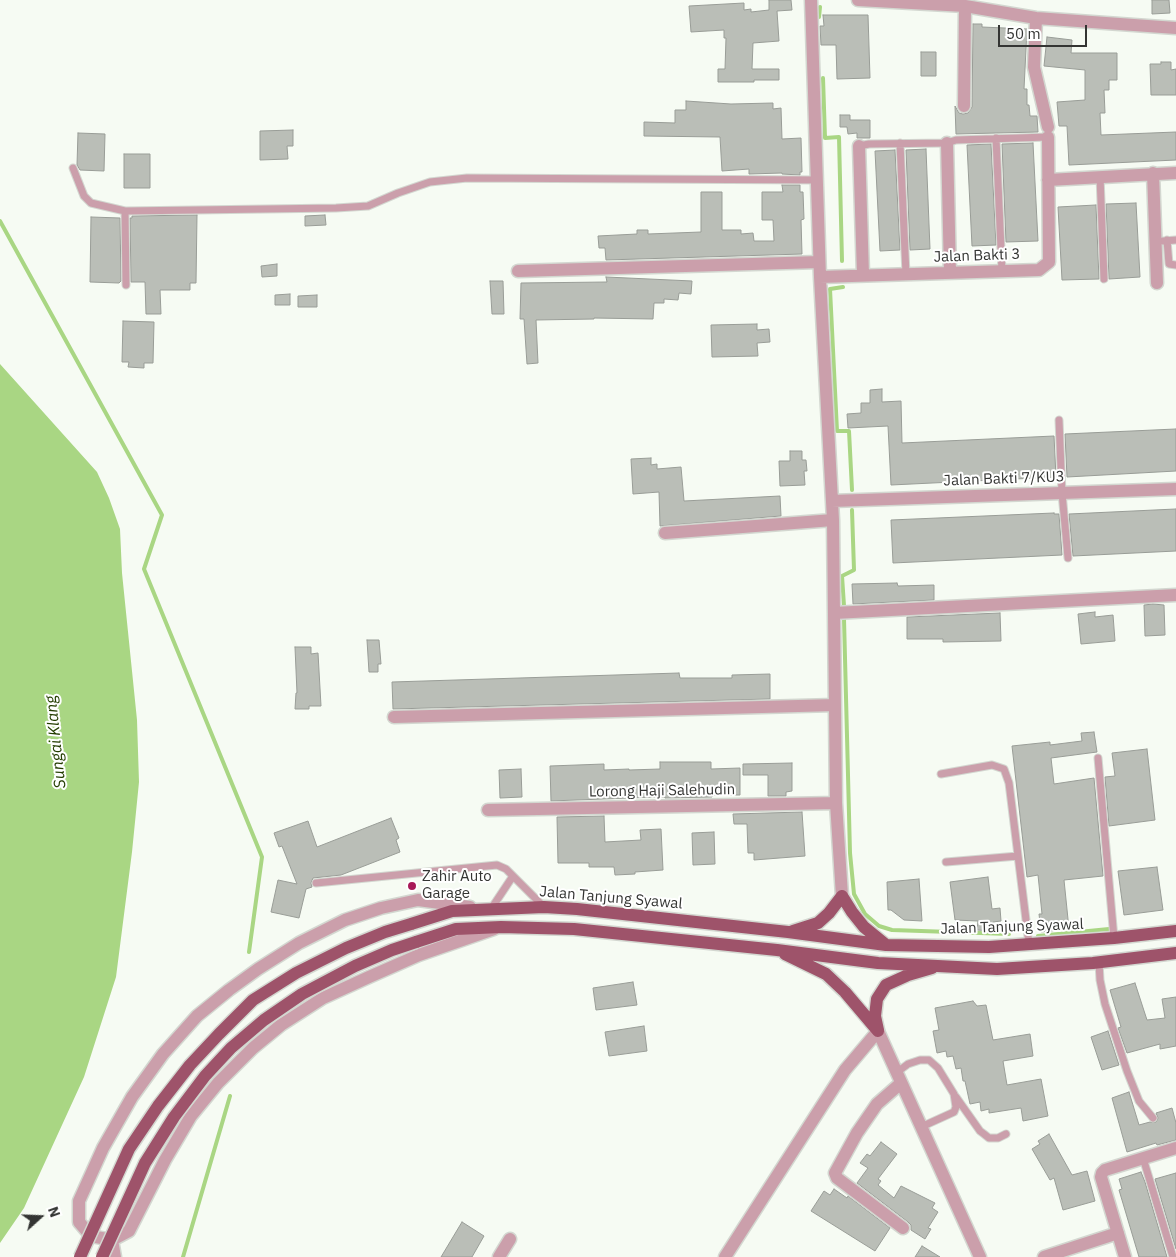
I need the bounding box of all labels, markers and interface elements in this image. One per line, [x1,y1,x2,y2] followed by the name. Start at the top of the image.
[1001,15,1090,47] scale bar
[1006,24,1041,43] text: 50 m
[933,245,1021,267] street label: Jalan Bakti 3
[943,468,1065,490] street label: Jalan Bakti 7/KU3
[42,695,70,789] water label: Sungai Klang
[589,781,735,801] street label: Lorong Haji Salehudin
[422,868,492,903] place label: Zahir Auto Garage
[406,880,418,892] marker: Zahir Auto Garage
[539,883,683,913] street label: Jalan Tanjung Syawal
[940,916,1084,938] street label: Jalan Tanjung Syawal
[15,1192,65,1242] north arrow
[44,1204,64,1220] text: N

